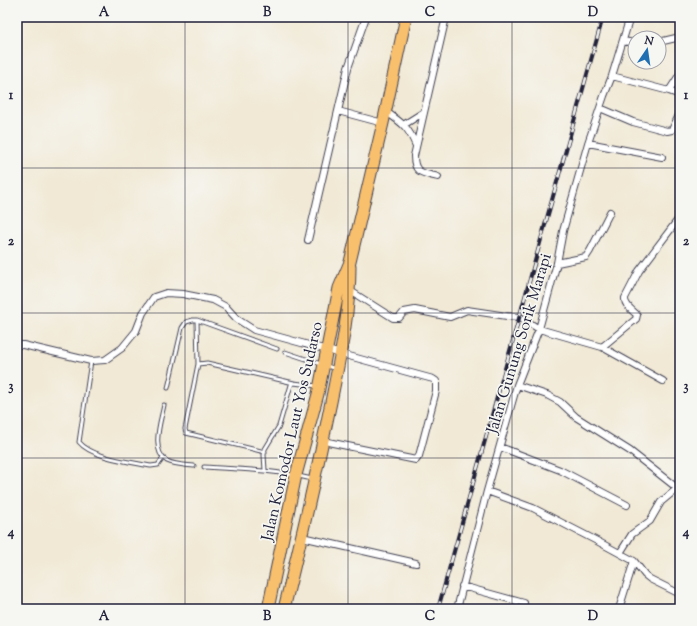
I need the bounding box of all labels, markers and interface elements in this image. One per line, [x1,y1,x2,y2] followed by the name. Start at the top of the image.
[99,4,110,22] text: A
[263,4,272,22] text: B
[425,4,435,22] text: C
[588,4,598,22] text: D
[627,30,667,70] north arrow
[642,32,655,50] text: N
[9,87,14,105] text: 1
[684,87,689,105] text: 1
[8,233,15,251] text: 2
[683,233,690,251] text: 2
[482,250,559,438] street label: Jalan Gunung Sorik Marapi
[257,319,330,544] street label: Jalan Komodor Laut Yos Sudarso
[8,378,14,396] text: 3
[683,378,689,396] text: 3
[7,524,15,542] text: 4
[682,524,690,542] text: 4
[99,608,110,626] text: A
[263,608,272,626] text: B
[425,608,435,626] text: C
[588,608,598,626] text: D

